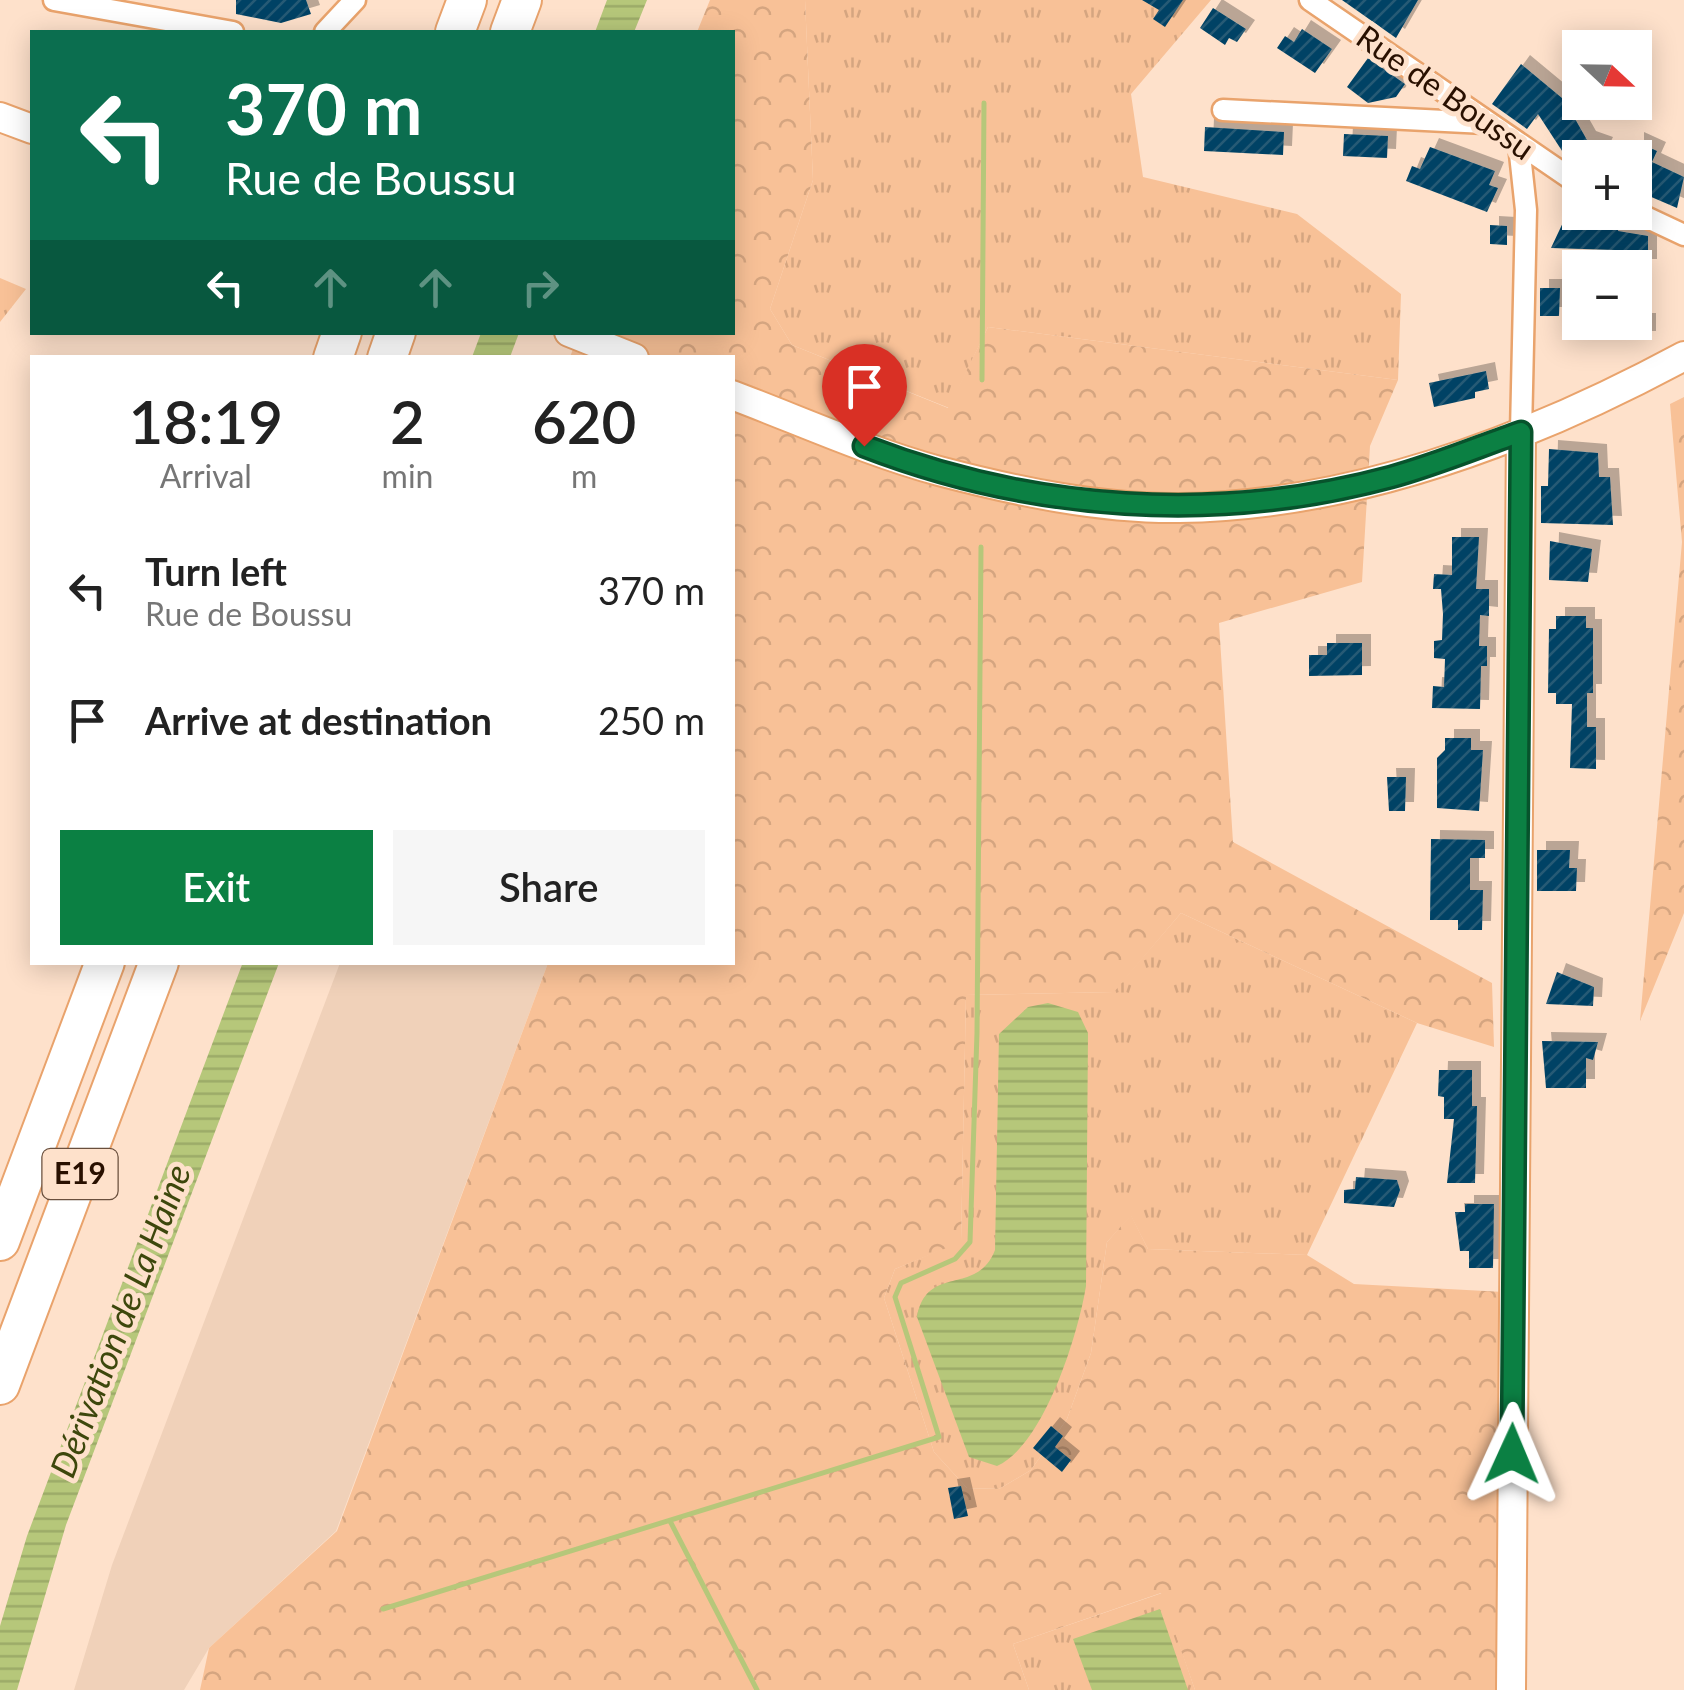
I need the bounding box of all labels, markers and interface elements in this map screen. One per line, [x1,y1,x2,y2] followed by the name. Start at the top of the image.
[1350,16,1542,167] street label: Rue de Boussu
[1562,30,1652,120] north arrow
[1562,30,1652,340] map controls
[225,66,422,150] text: 370 m
[60,70,190,200] icon: left
[1562,140,1652,230] button: +
[225,151,517,205] text: Rue de Boussu
[1562,250,1652,340] button: −
[198,260,253,315] icon: left
[303,260,358,315] icon: ahead
[408,260,463,315] icon: ahead
[513,260,568,315] icon: right
[822,344,907,447] pin
[837,359,892,414] icon: arrive
[129,385,283,457] text: 18:19
[390,385,425,457] text: 2
[532,385,636,457] text: 620
[160,456,252,495] text: Arrival
[382,456,433,495] text: min
[571,456,597,495] text: m
[145,548,287,594] text: Turn left
[60,563,115,618] icon: left
[598,567,705,613] text: 370 m
[145,594,352,633] text: Rue de Boussu
[60,693,115,748] icon: arrive
[145,697,492,743] text: Arrive at destination
[598,697,705,743] text: 250 m
[60,830,373,945] button: Exit
[393,830,705,945] button: Share
[42,1149,118,1199] road number: E19
[40,1158,198,1483] water label: Dérivation de La Haine
[1460,1402,1564,1506] position arrow

